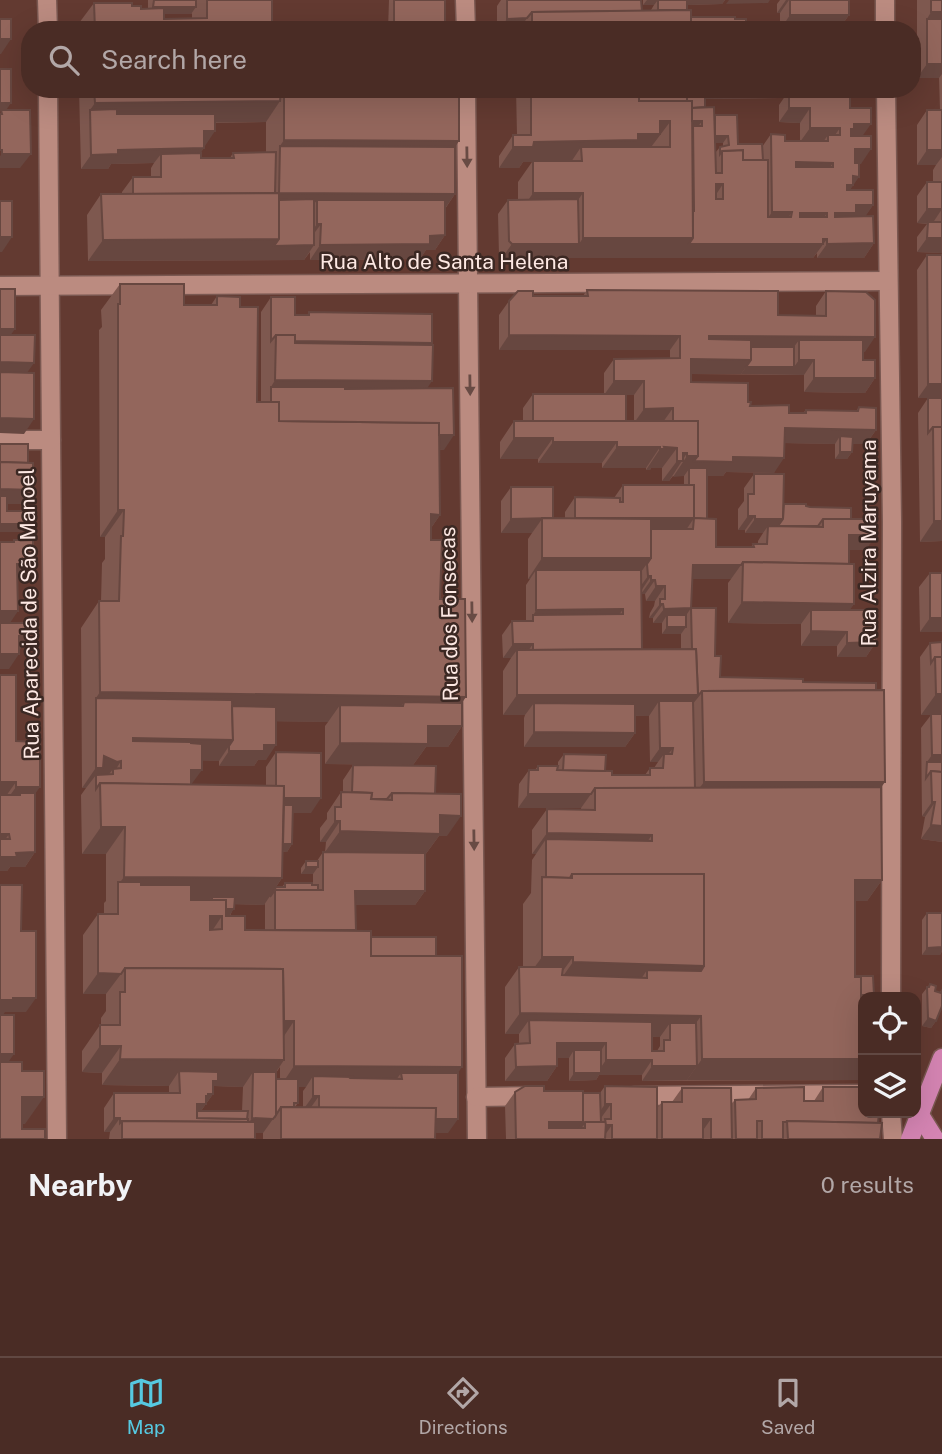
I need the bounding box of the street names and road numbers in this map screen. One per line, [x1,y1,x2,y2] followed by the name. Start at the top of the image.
[320,249,568,274] street label: Rua Alto de Santa Helena
[856,439,881,647] street label: Rua Alzira Maruyama
[14,468,44,760] street label: Rua Aparecida de São Manoel
[435,526,463,702] street label: Rua dos Fonsecas

